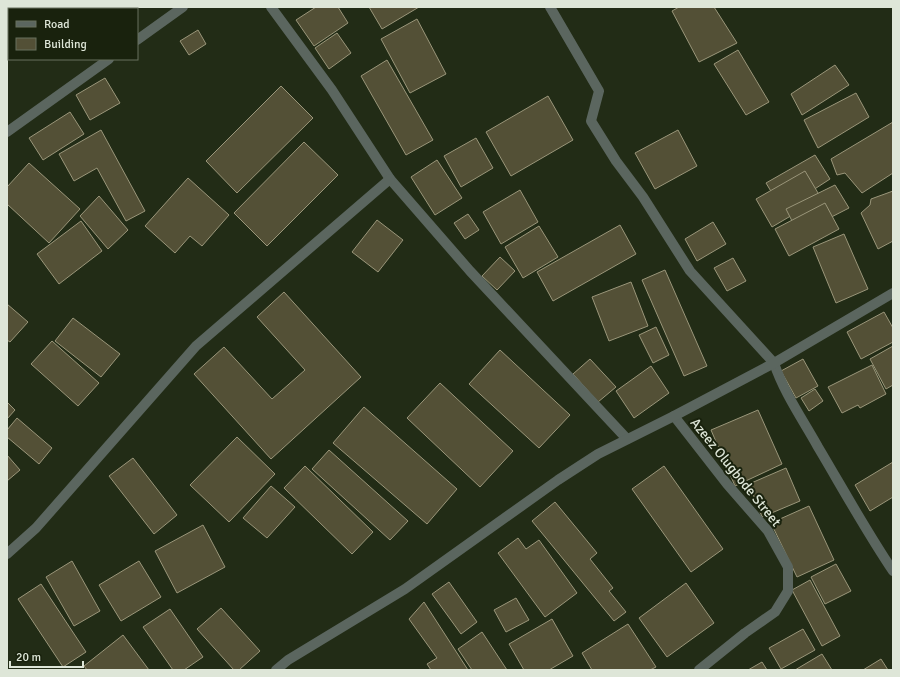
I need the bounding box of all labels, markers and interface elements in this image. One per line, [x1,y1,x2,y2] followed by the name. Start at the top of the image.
[8,8,138,60] legend
[44,17,70,32] text: Road
[44,37,87,52] text: Building
[687,415,785,530] street label: Azeez Olugbode Street
[10,643,83,669] scale bar
[16,650,41,665] text: 20 m

